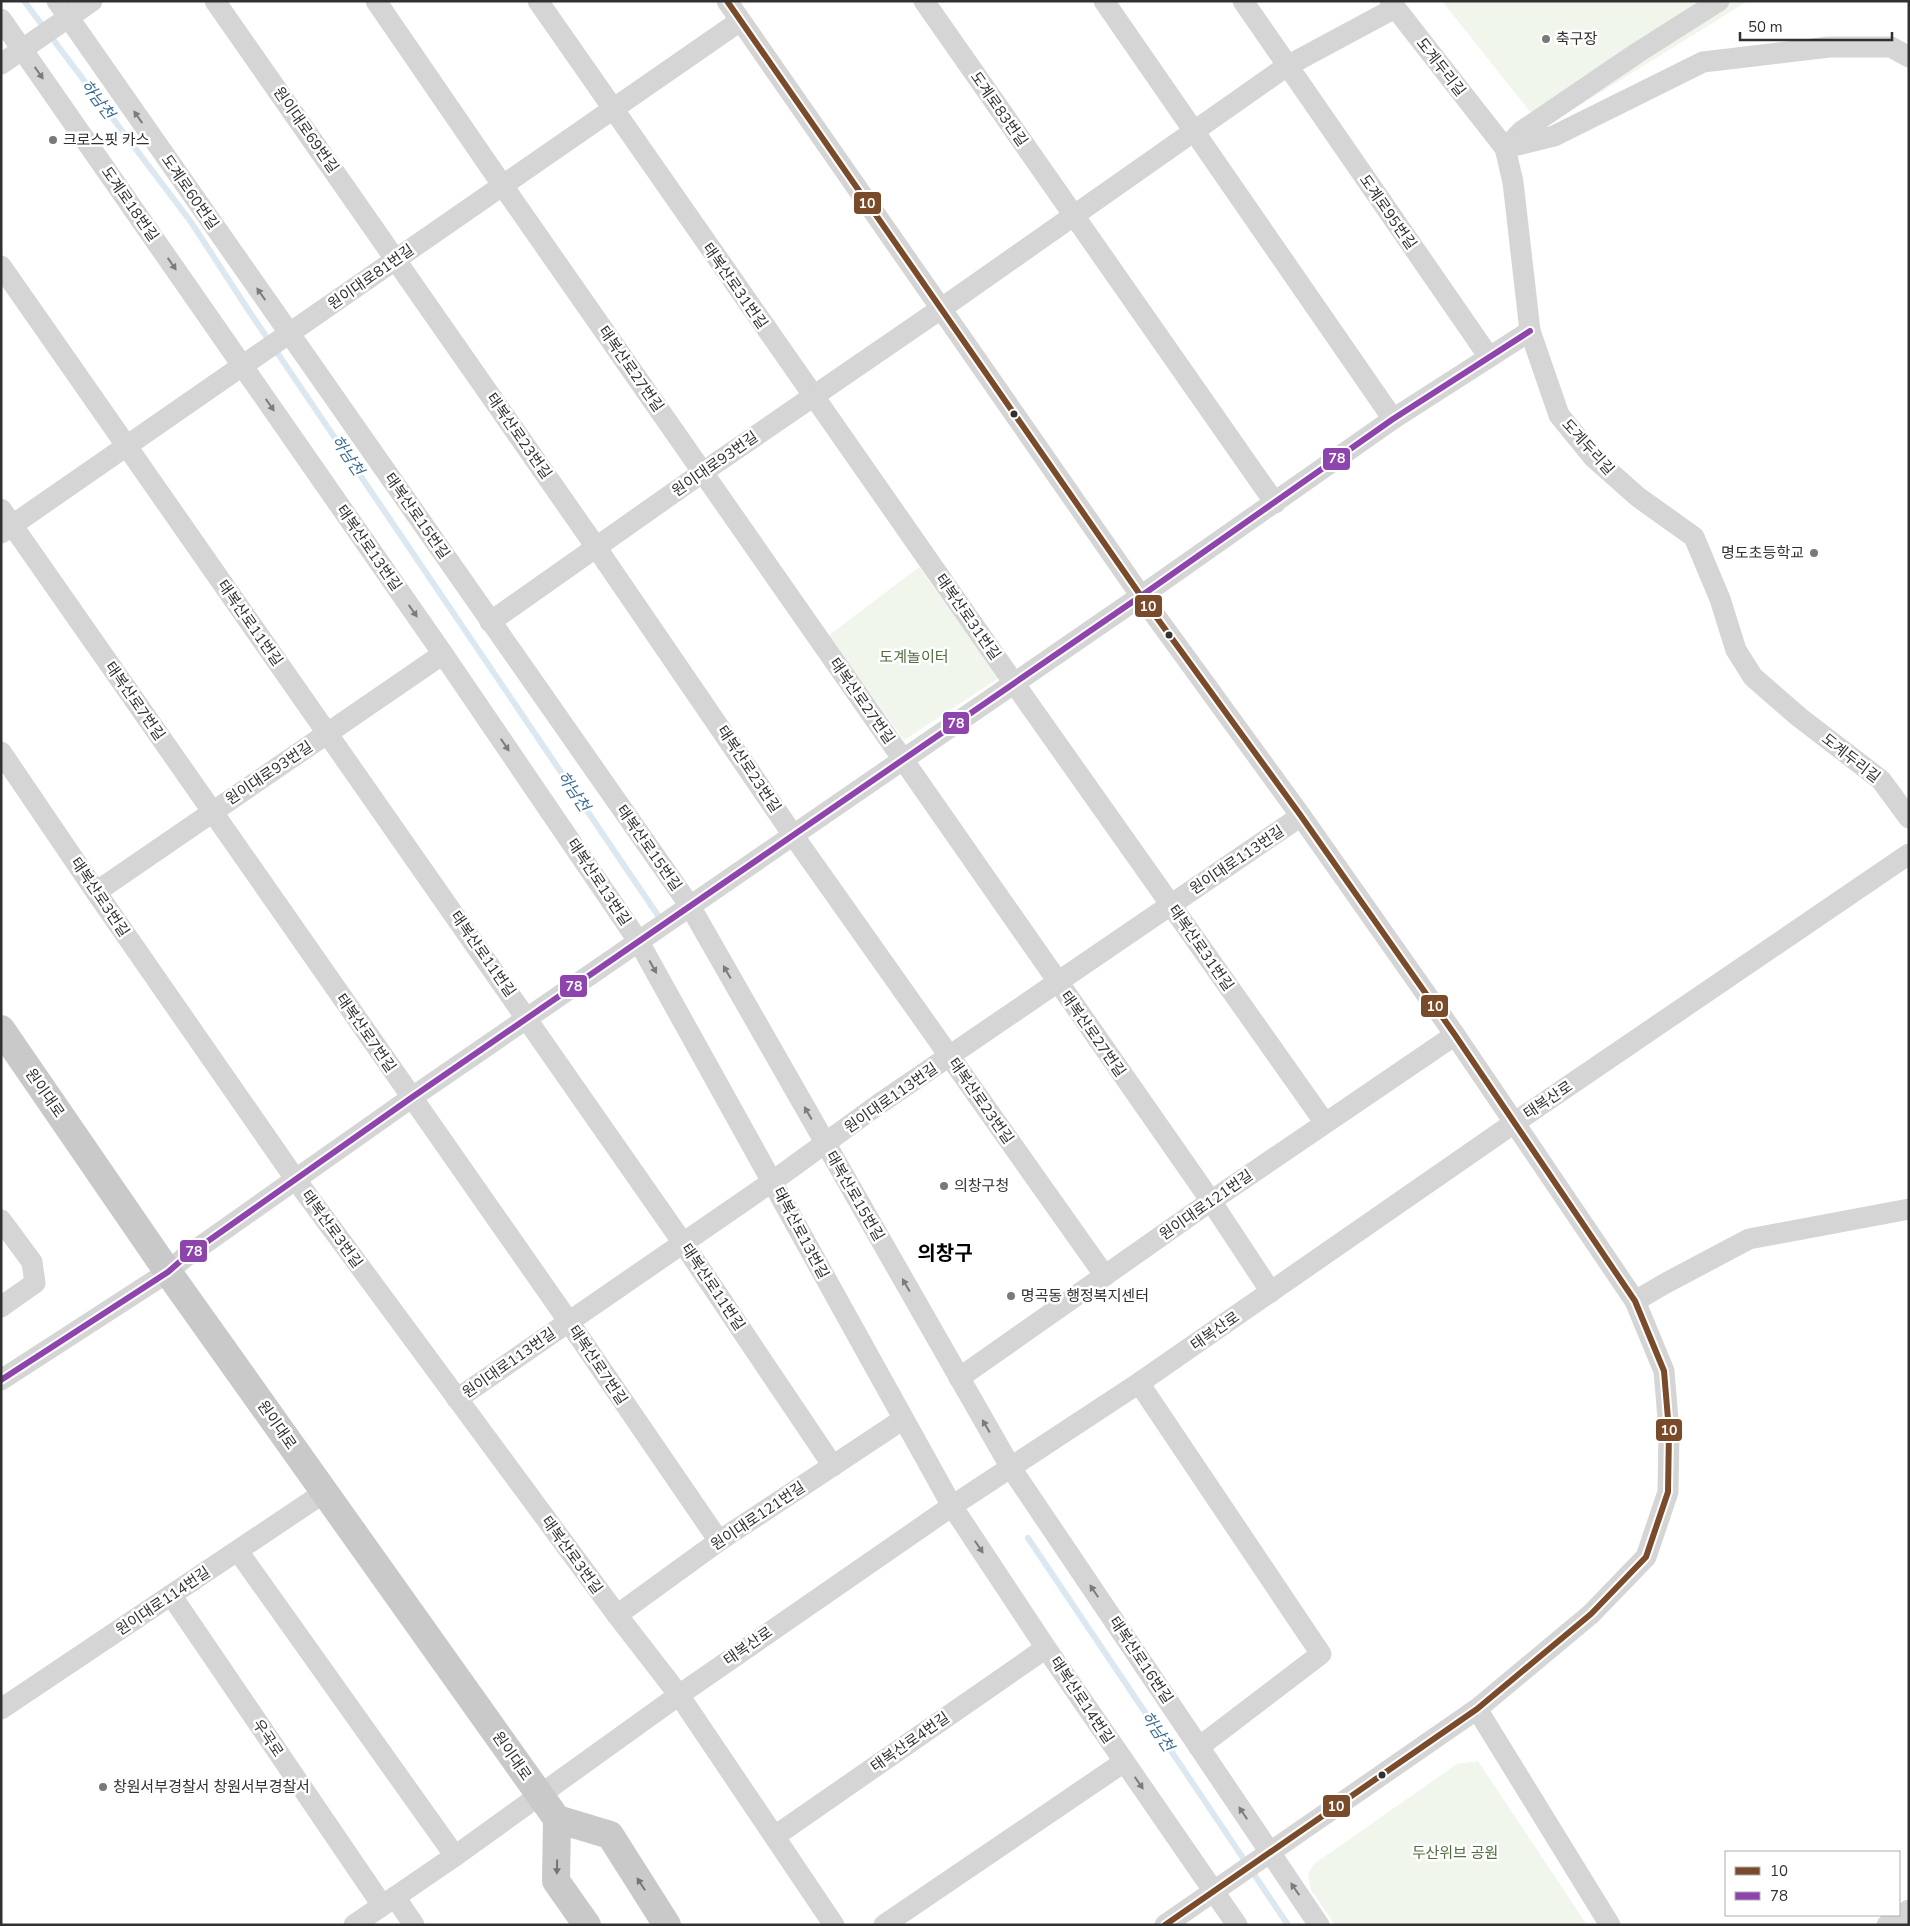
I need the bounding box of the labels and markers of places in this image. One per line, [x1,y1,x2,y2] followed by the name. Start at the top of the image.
[1556,29,1598,49] place label: 축구장
[1540,33,1552,45] marker: 축구장
[63,130,150,150] place label: 크로스핏 카스
[47,134,59,146] marker: 크로스핏 카스
[1009,409,1019,419] unlabelled marker
[1721,543,1804,563] place label: 명도초등학교
[1808,547,1820,559] marker: 명도초등학교
[1164,630,1174,640] unlabelled marker
[954,1176,1009,1196] place label: 의창구청
[938,1180,950,1192] marker: 의창구청
[1021,1286,1149,1306] place label: 명곡동 행정복지센터
[1005,1290,1017,1302] marker: 명곡동 행정복지센터
[1377,1770,1387,1780] unlabelled marker
[113,1777,310,1797] place label: 창원서부경찰서 창원서부경찰서
[97,1781,109,1793] marker: 창원서부경찰서 창원서부경찰서

